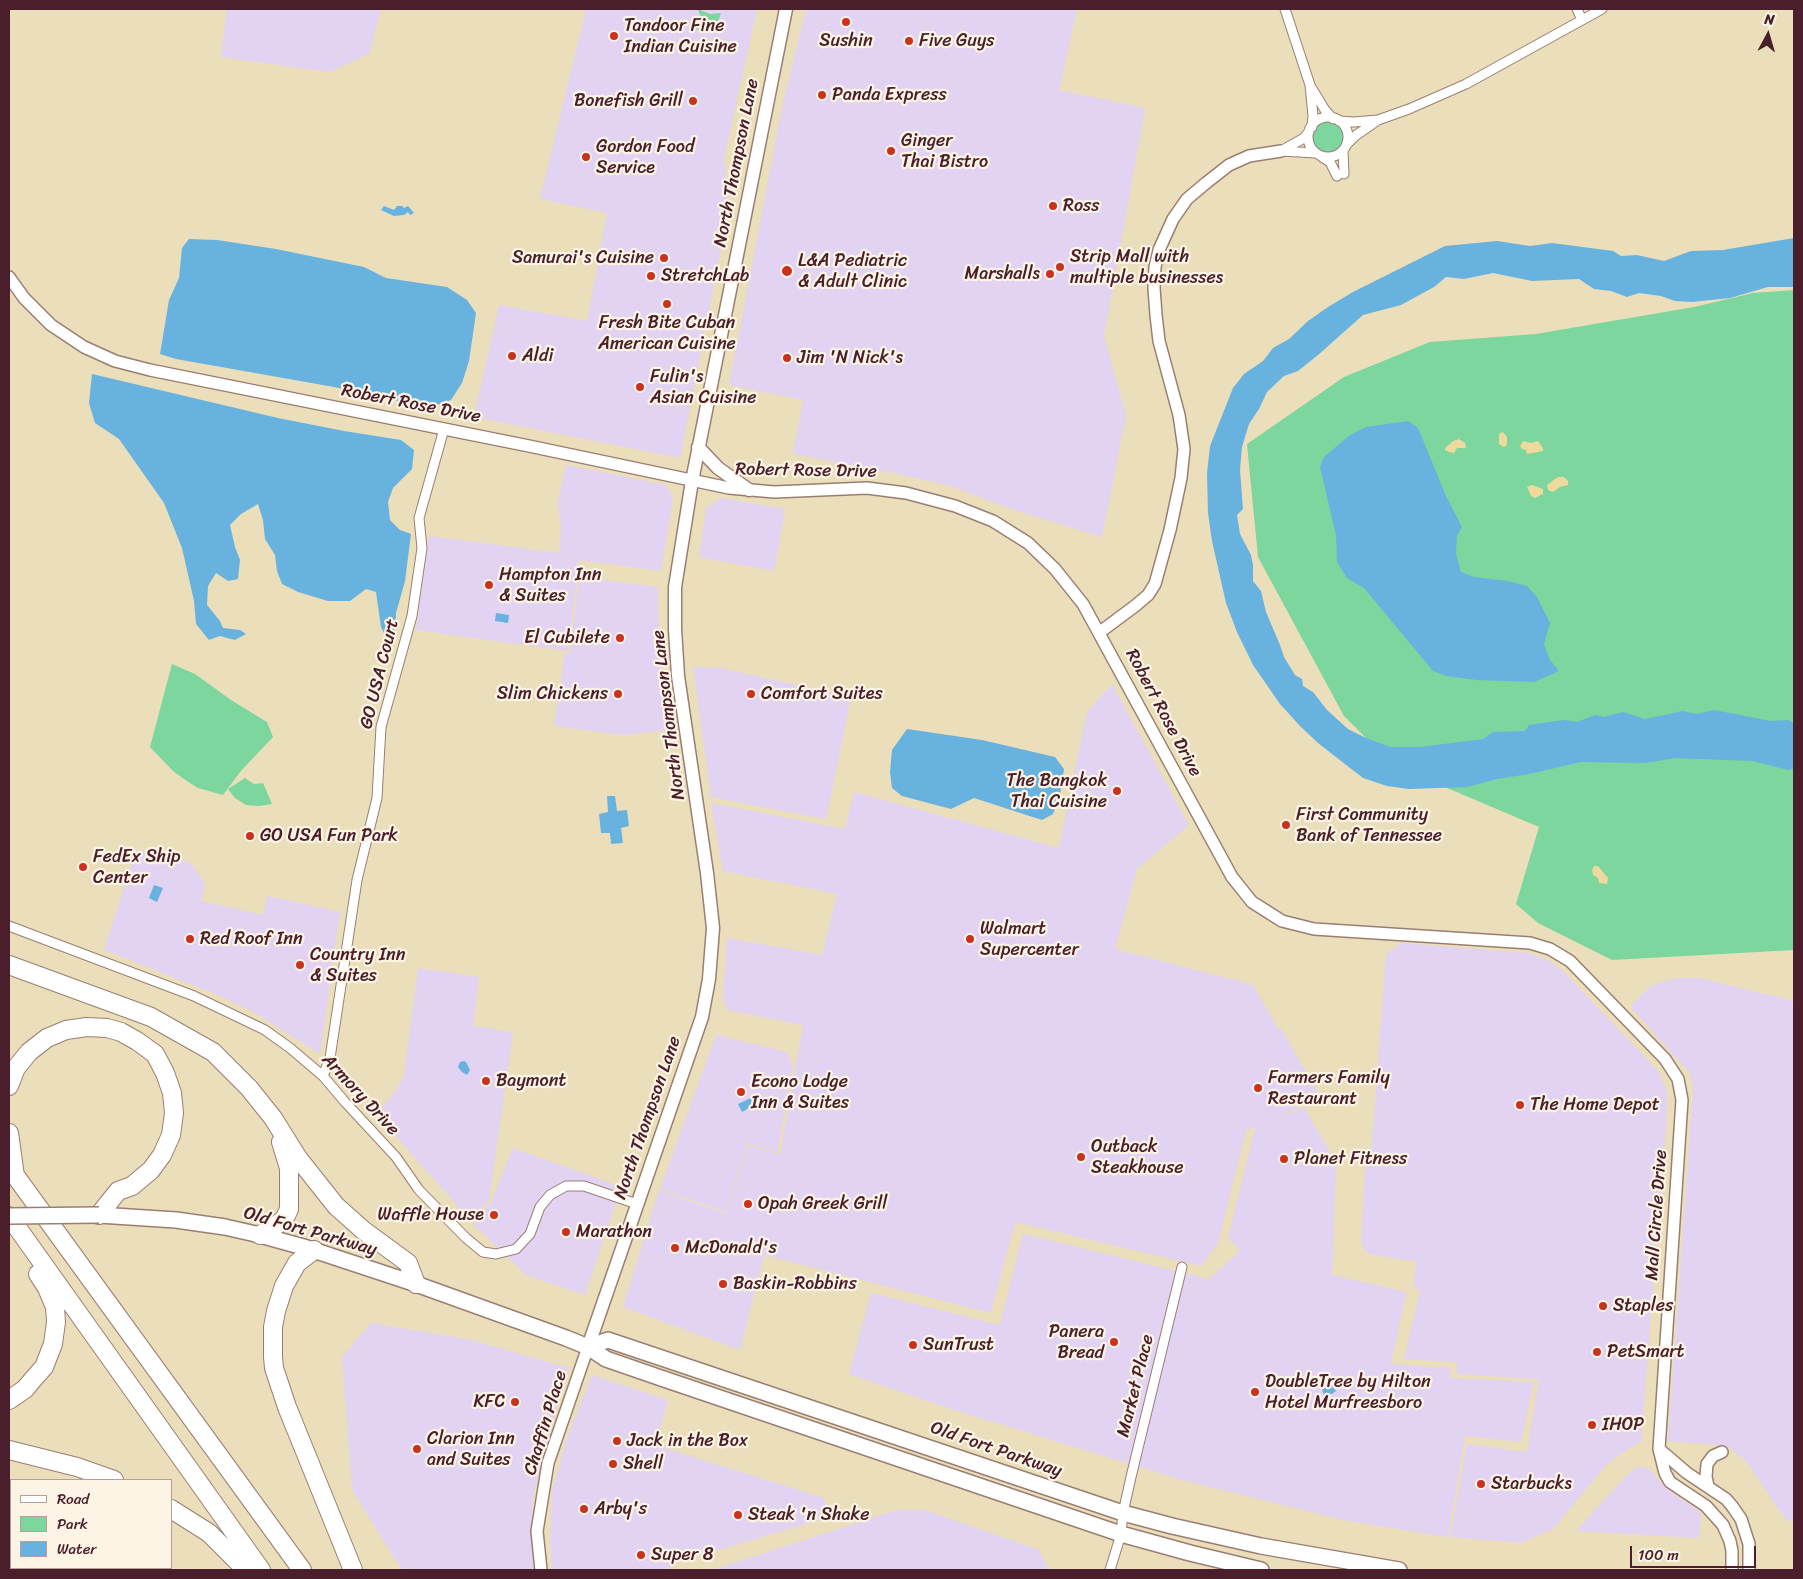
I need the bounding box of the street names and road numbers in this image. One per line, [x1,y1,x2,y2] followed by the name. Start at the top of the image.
[710,77,764,249] street label: North Thompson Lane
[339,380,483,428] street label: Robert Rose Drive
[735,459,877,483] street label: Robert Rose Drive
[356,617,404,731] street label: GO USA Court
[648,629,690,801] street label: North Thompson Lane
[1120,645,1206,781] street label: Robert Rose Drive
[610,1034,686,1202] street label: North Thompson Lane
[317,1049,403,1141] street label: Armory Drive
[1642,1149,1672,1281] street label: Mall Circle Drive
[241,1203,379,1261] street label: Old Fort Parkway
[1113,1332,1159,1440] street label: Market Place
[520,1368,572,1478] street label: Chaffin Place
[927,1417,1065,1483] street label: Old Fort Parkway

